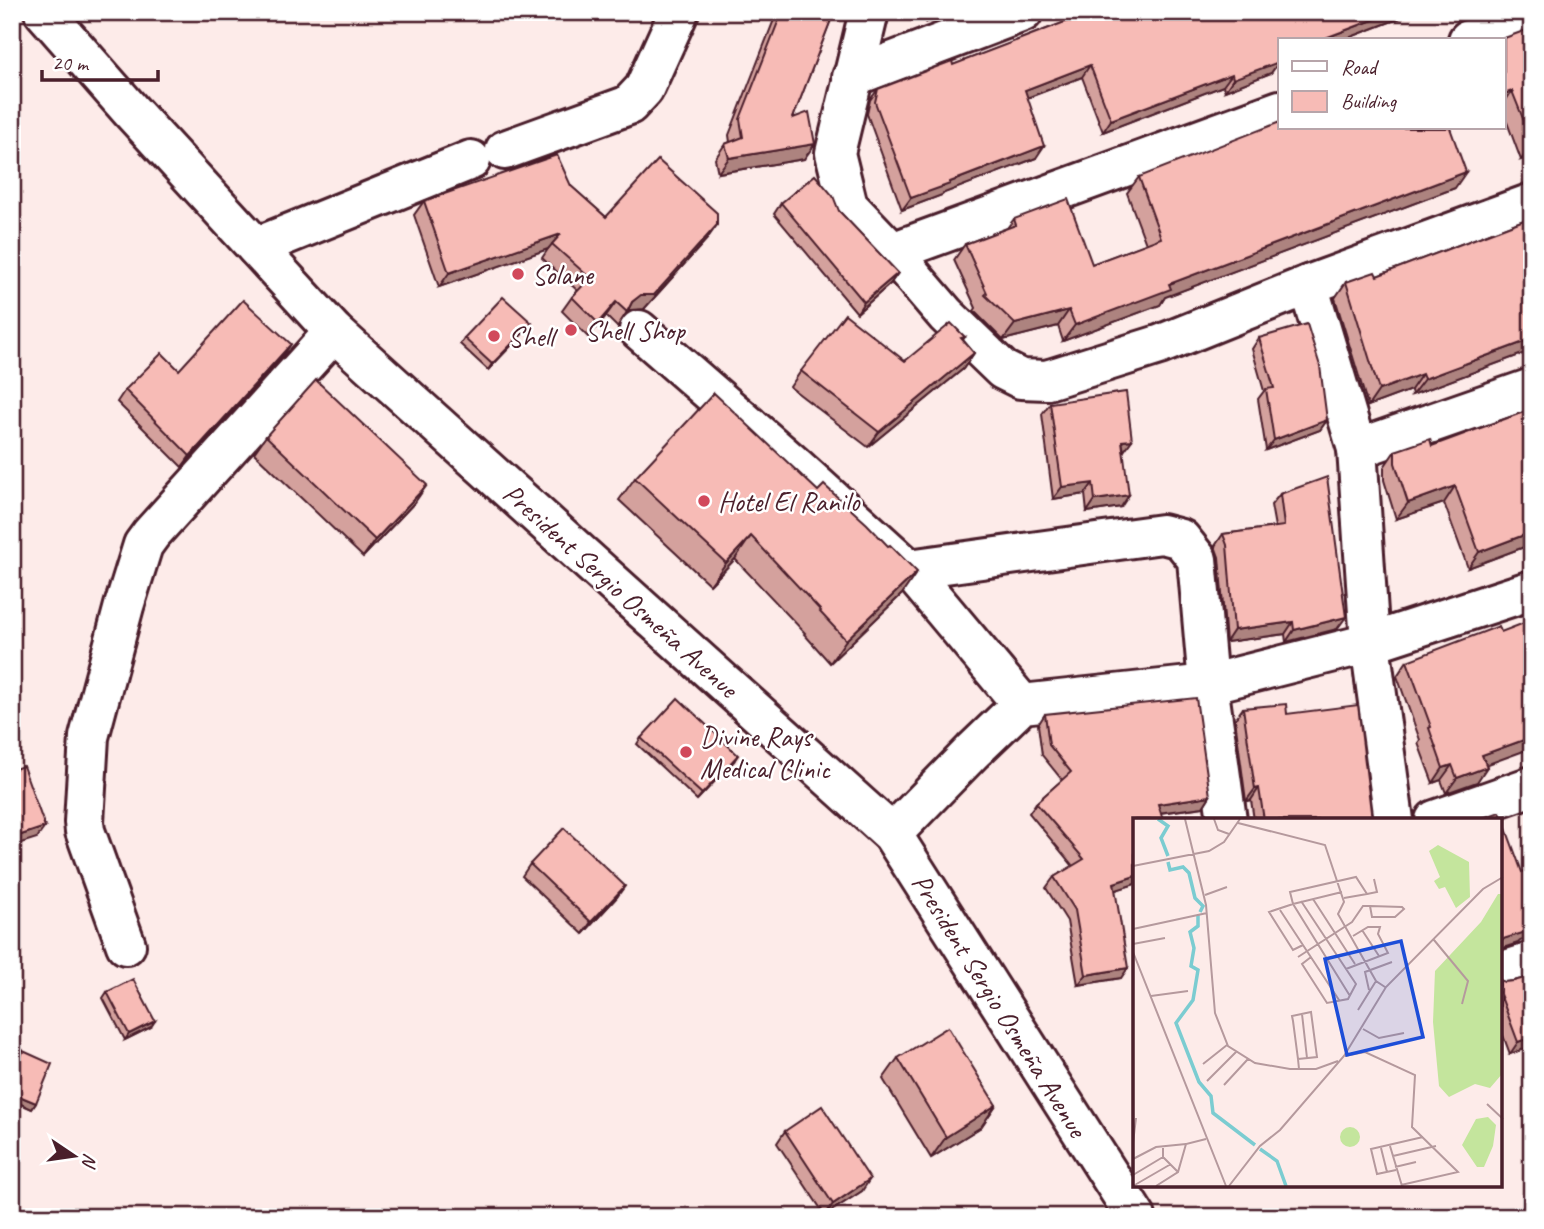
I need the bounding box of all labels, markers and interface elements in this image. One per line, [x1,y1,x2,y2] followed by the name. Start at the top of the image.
[42,38,158,82] scale bar
[1278,38,1506,130] legend
[52,50,90,76] text: 20 m
[1341,54,1380,80] text: Road
[1341,88,1398,114] text: Building
[532,257,595,292] place label: Solane
[510,266,526,282] marker: Solane
[585,313,686,348] place label: Shell Shop
[508,319,559,354] place label: Shell
[563,322,579,338] marker: Shell Shop
[486,328,502,344] marker: Shell
[496,476,747,706] street label: President Sergio Osmeña Avenue
[718,484,861,519] place label: Hotel El Ranilo
[696,493,712,509] marker: Hotel El Ranilo
[700,719,831,786] place label: Divine Rays Medical Clinic
[678,744,694,760] marker: Divine Rays Medical Clinic
[1133,818,1502,1187] inset map
[904,867,1096,1145] street label: President Sergio Osmeña Avenue
[38,1120,108,1190] north arrow
[76,1151,103,1171] text: N

